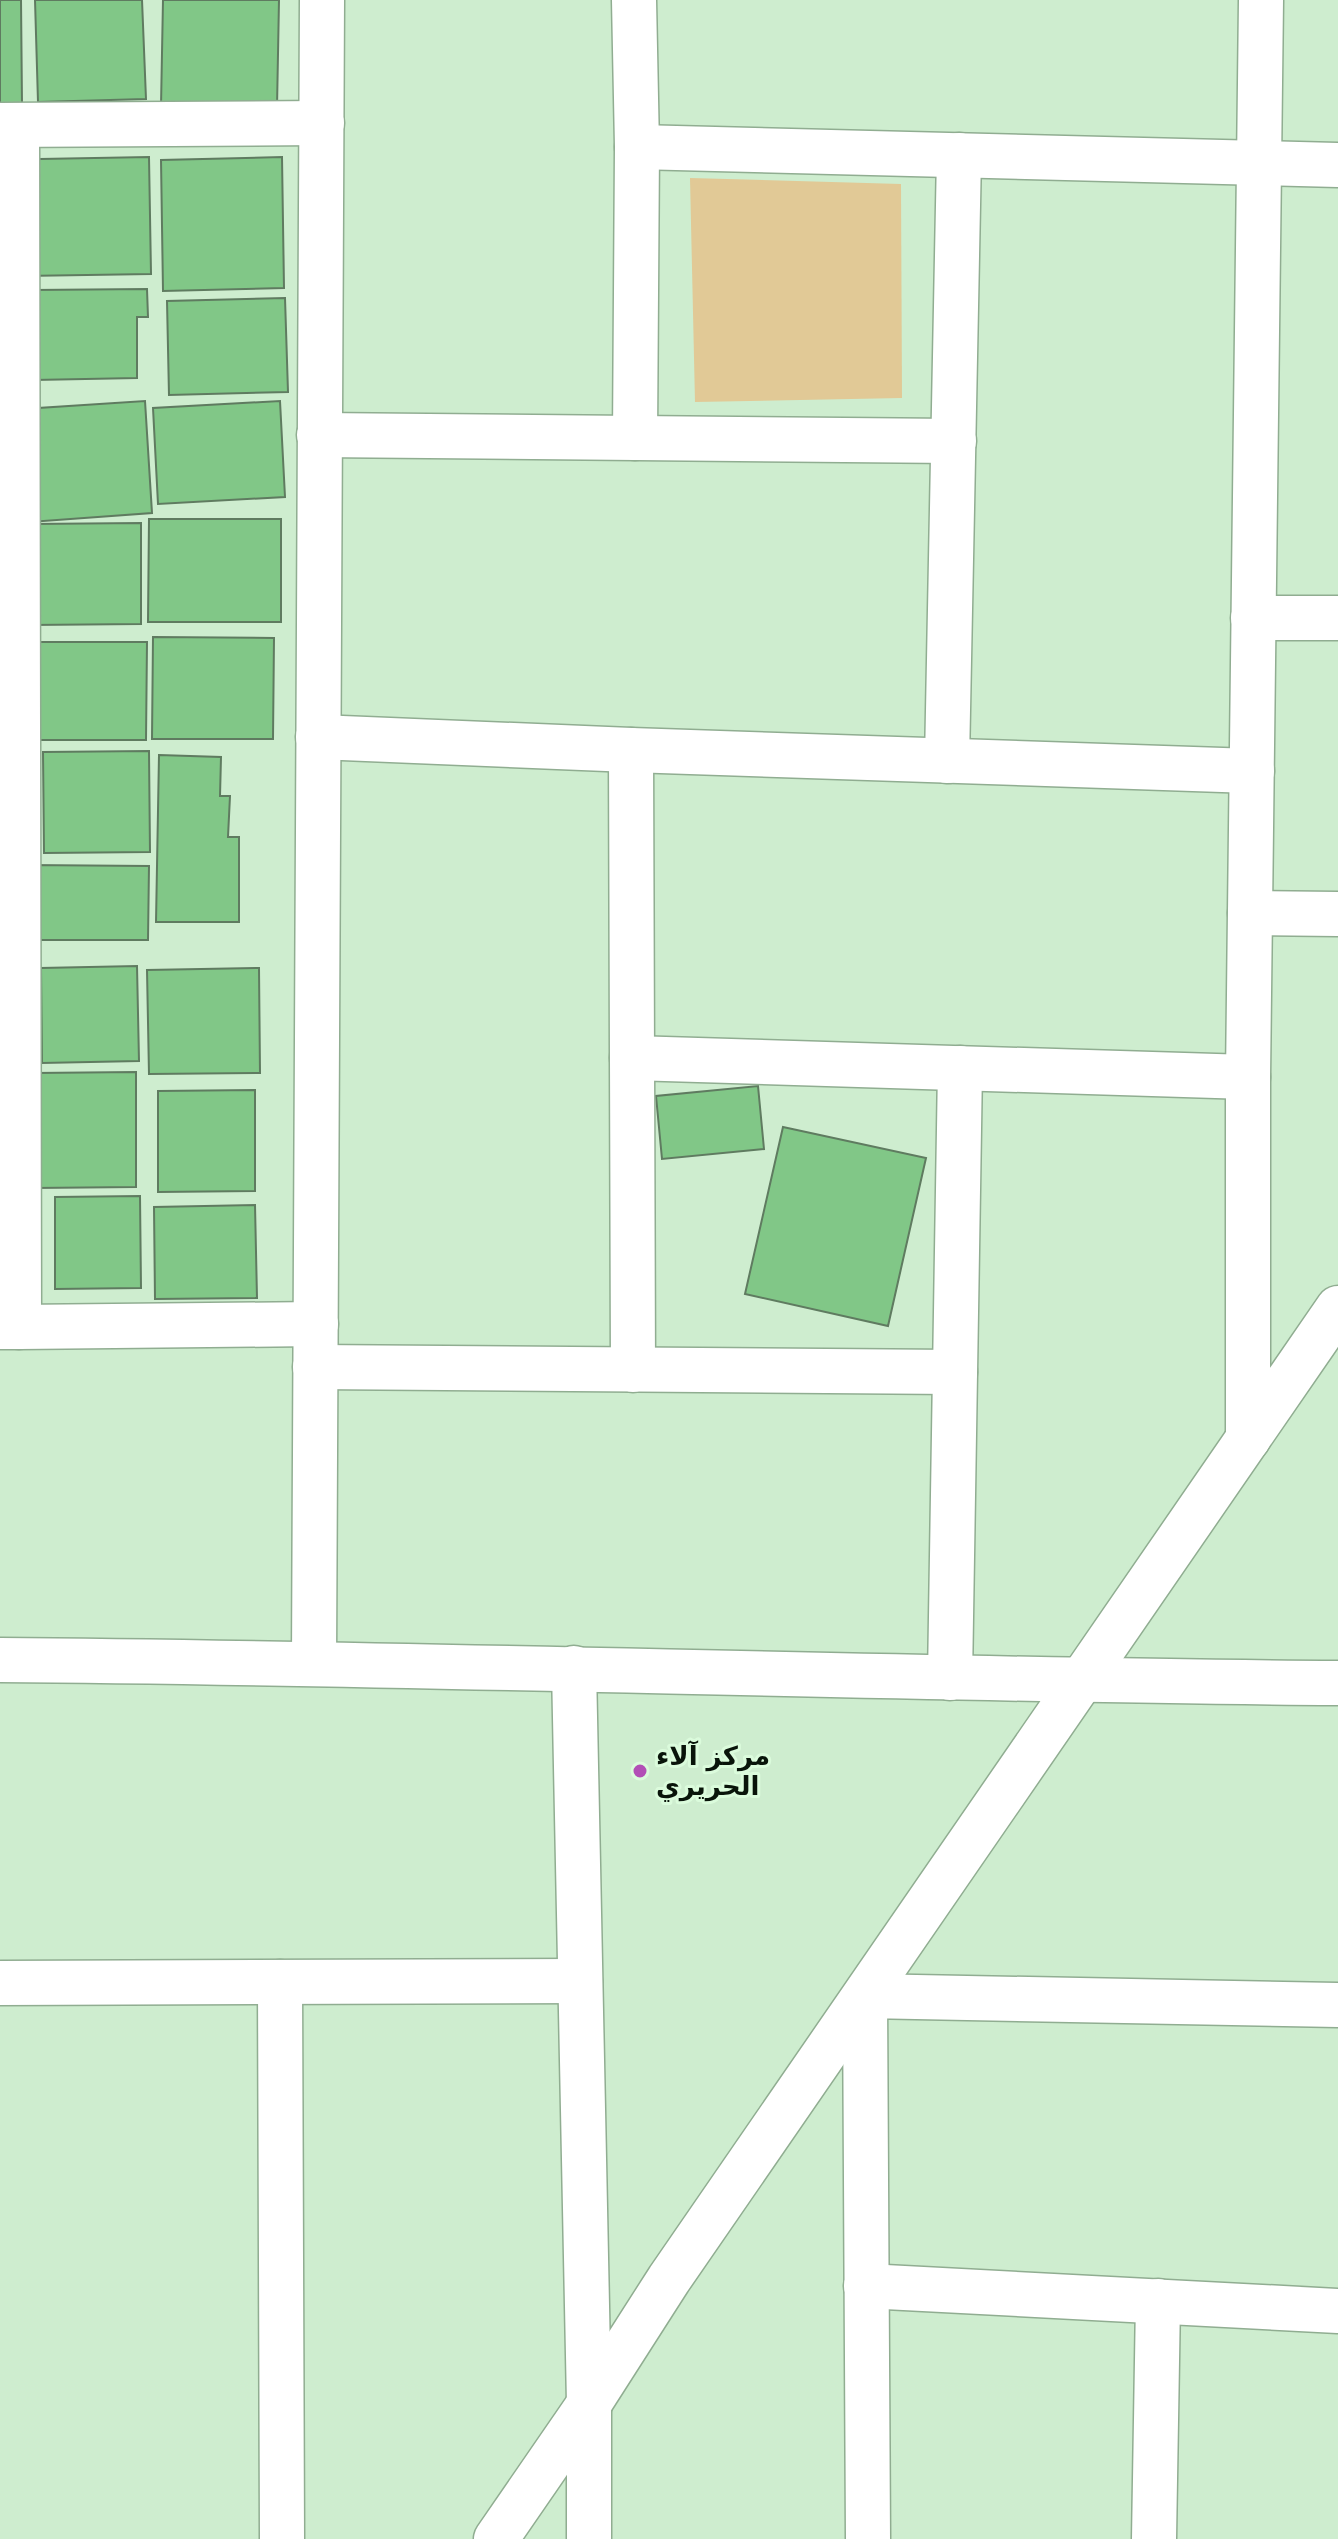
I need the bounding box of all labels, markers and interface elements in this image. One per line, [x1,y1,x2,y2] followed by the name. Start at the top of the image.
[656,1740,770,1802] place label: مركز آلاء الحريري
[631,1762,649,1780] marker: مركز آلاء الحريري

